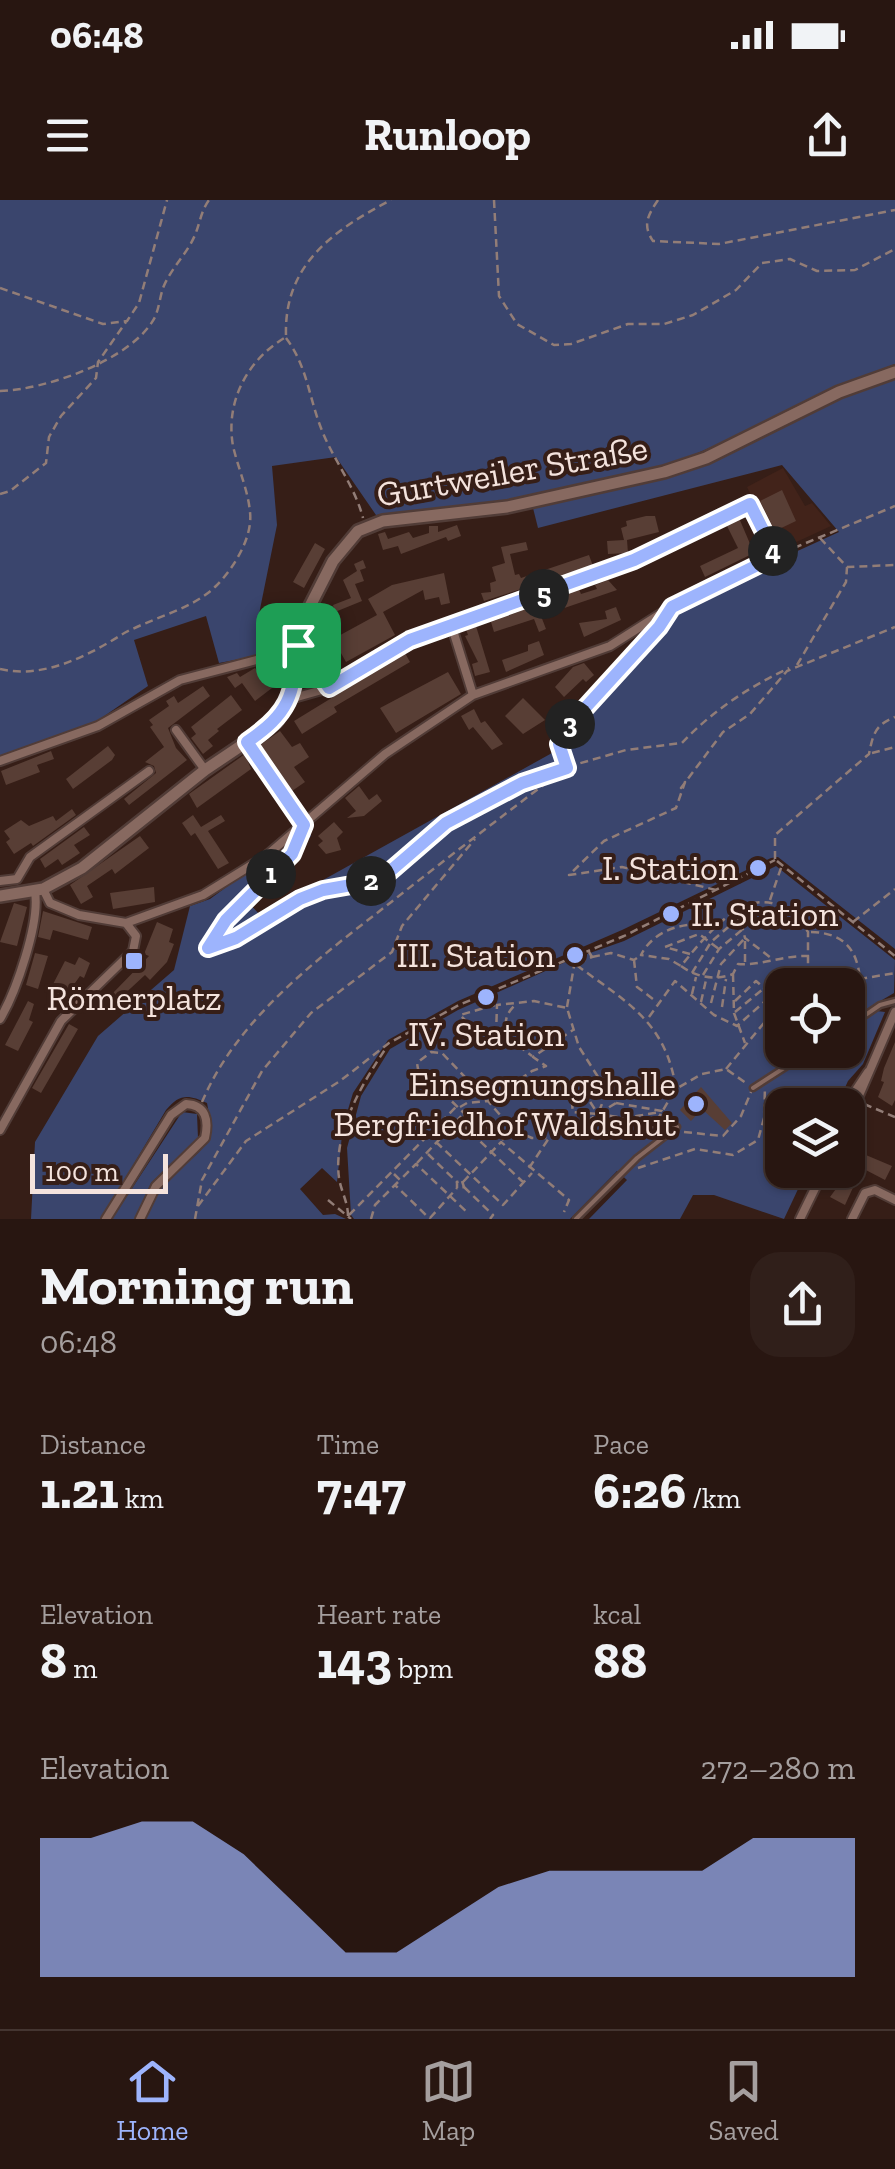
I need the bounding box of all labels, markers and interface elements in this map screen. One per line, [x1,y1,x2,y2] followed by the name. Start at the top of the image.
[50,12,144,58] text: 06:48
[40,108,95,163] icon: menu
[364,108,531,162] text: Runloop
[800,108,855,163] icon: share
[373,426,651,516] street label: Gurtweiler Straße
[748,526,798,576] pin: 4
[765,534,781,567] text: 4
[519,569,569,619] pin: 5
[537,577,551,610] text: 5
[256,603,341,688] pin
[271,618,326,673] icon: arrive
[545,699,595,749] pin: 3
[563,707,577,740] text: 3
[602,847,738,889] place label: I. Station
[246,849,296,899] pin: 1
[346,856,396,906] pin: 2
[265,857,277,890] text: 1
[747,857,769,879] marker: I. Station
[363,864,379,897] text: 2
[691,893,838,935] place label: II. Station
[660,903,682,925] marker: II. Station
[397,934,555,976] place label: III. Station
[564,944,586,966] marker: III. Station
[123,950,145,972] marker: Römerplatz
[765,968,865,1188] map controls
[765,968,865,1068] button: locate
[46,977,222,1019] place label: Römerplatz
[475,986,497,1008] marker: IV. Station
[408,1013,564,1055] place label: IV. Station
[334,1063,676,1145] place label: Einsegnungshalle Bergfriedhof Waldshut
[765,1088,865,1188] button: layers
[685,1093,707,1115] marker: Einsegnungshalle Bergfriedhof Waldshut
[30,1149,168,1194] scale bar
[45,1155,119,1188] text: 100 m
[40,1252,354,1318] text: Morning run
[750,1252,855,1357] button: share
[40,1323,117,1361] text: 06:48
[40,1428,146,1461] text: Distance
[317,1428,379,1461] text: Time
[593,1428,649,1461] text: Pace
[40,1461,119,1521] text: 1.21
[317,1461,406,1521] text: 7:47
[593,1461,686,1521] text: 6:26
[119,1482,164,1515] text: km
[686,1482,741,1515] text: /km
[40,1598,153,1631] text: Elevation
[317,1598,441,1631] text: Heart rate
[593,1598,641,1631] text: kcal
[40,1631,67,1691] text: 8
[317,1631,392,1691] text: 143
[593,1631,647,1691] text: 88
[67,1652,97,1685] text: m
[392,1652,453,1685] text: bpm
[40,1749,169,1787] text: Elevation
[700,1749,855,1787] text: 272–280 m
[116,2054,188,2147] tab: Home
[421,2054,476,2147] tab: Map
[709,2054,779,2147] tab: Saved

